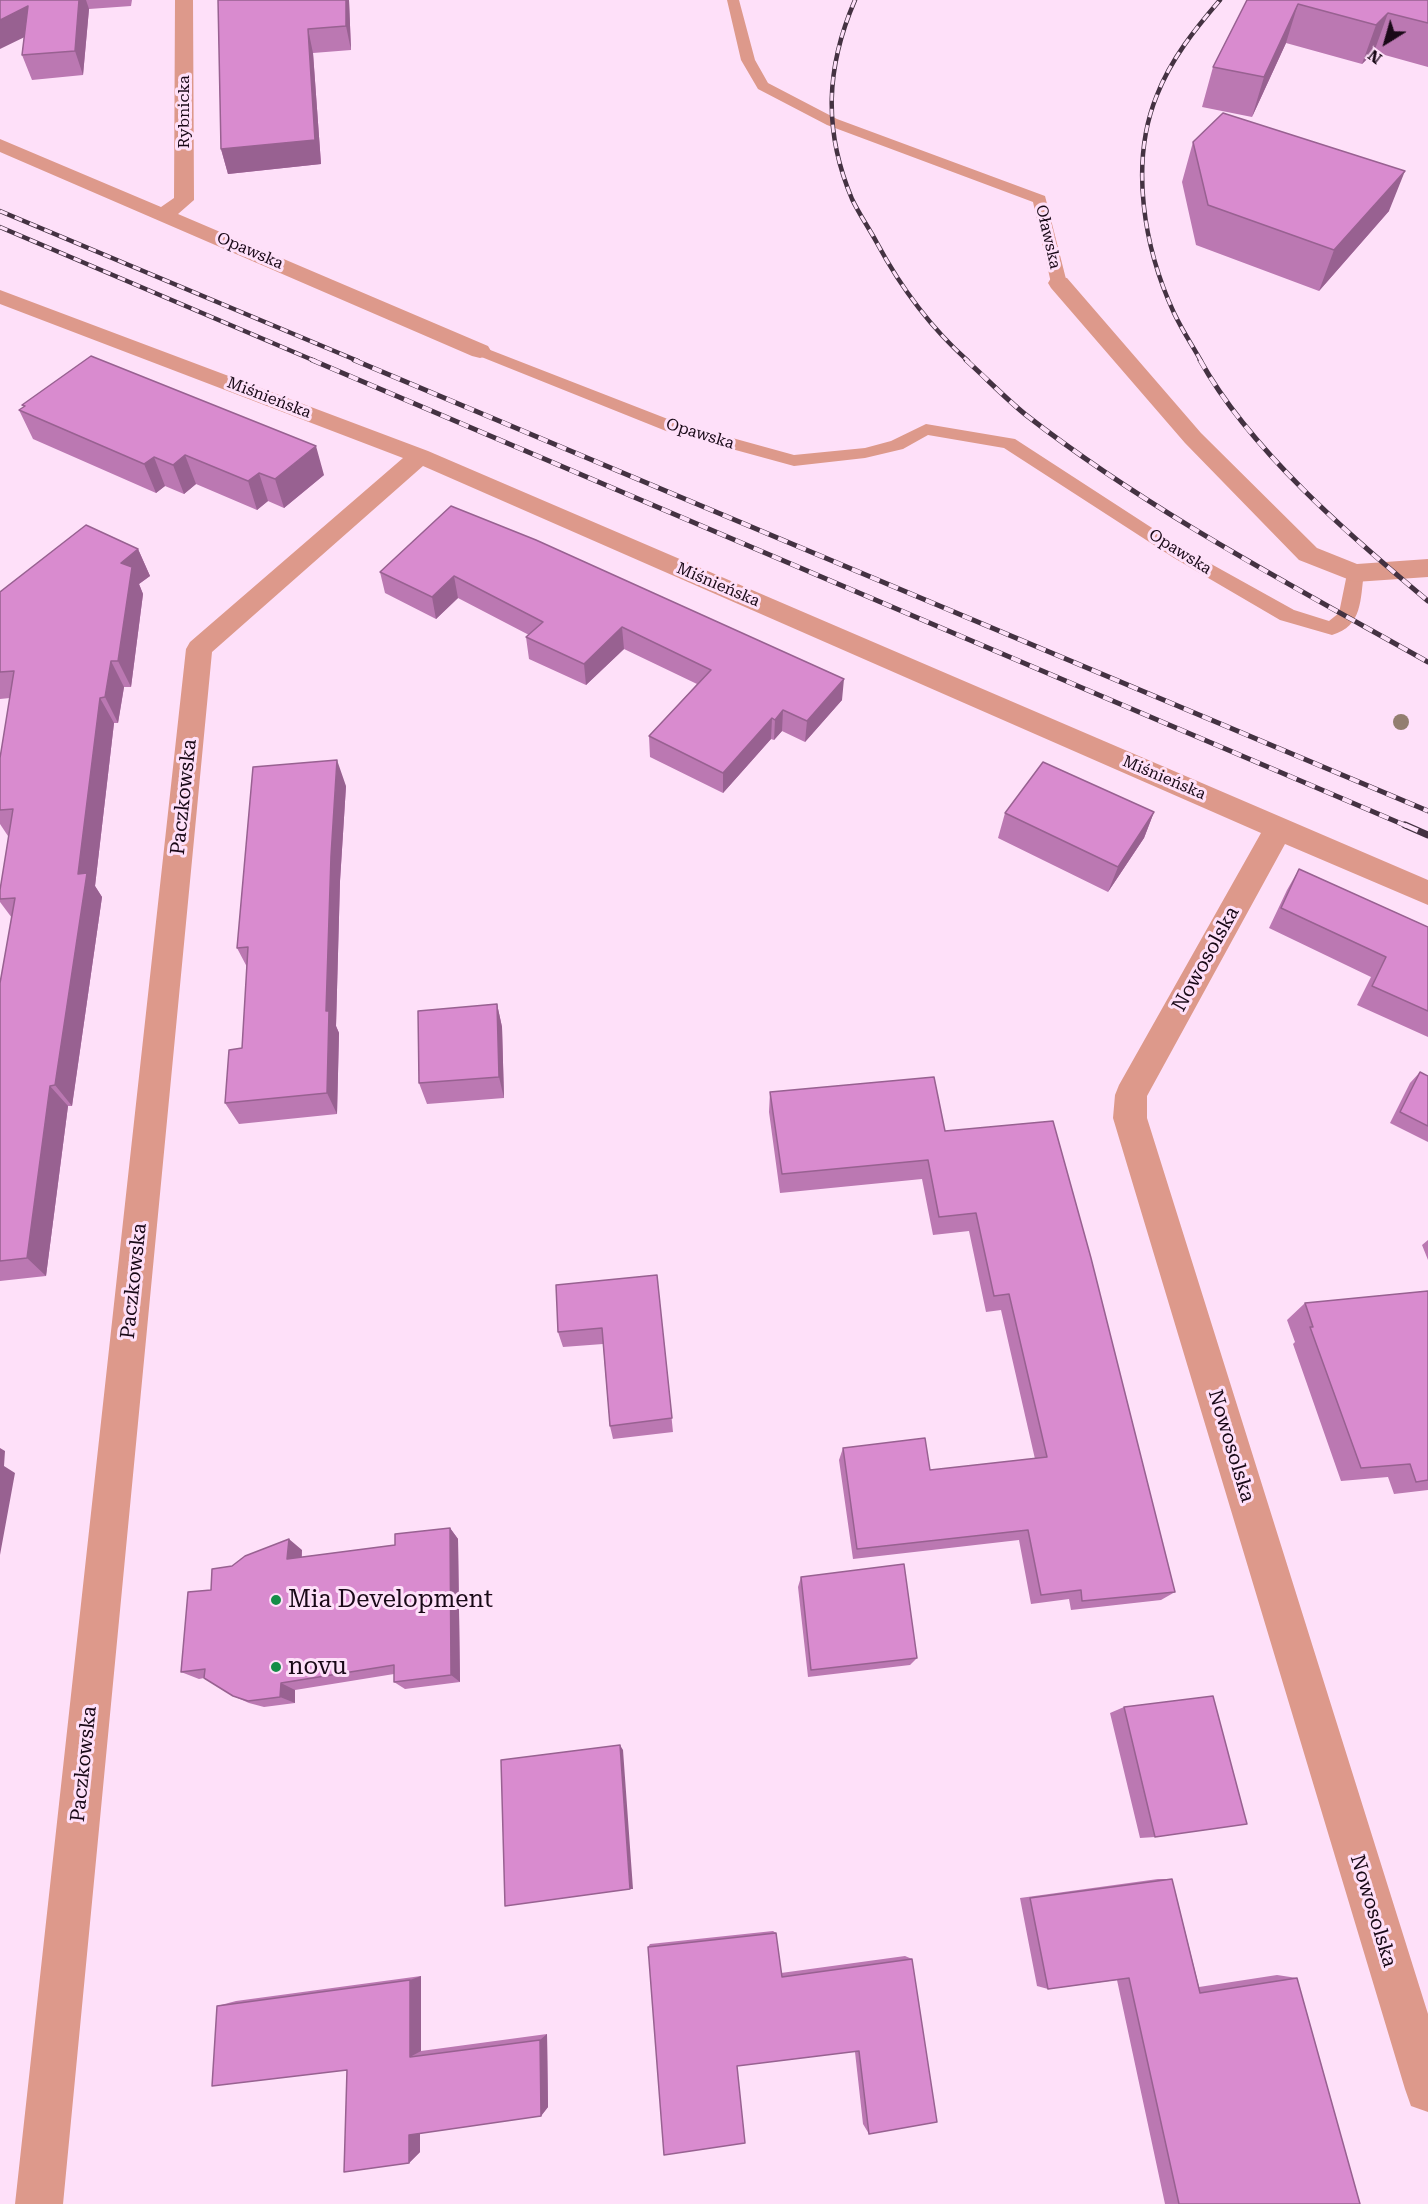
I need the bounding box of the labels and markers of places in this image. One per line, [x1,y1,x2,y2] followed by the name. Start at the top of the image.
[288,1586,493,1614] place label: Mia Development
[269,1593,283,1607] marker: Mia Development
[288,1653,347,1681] place label: novu
[269,1660,283,1674] marker: novu

